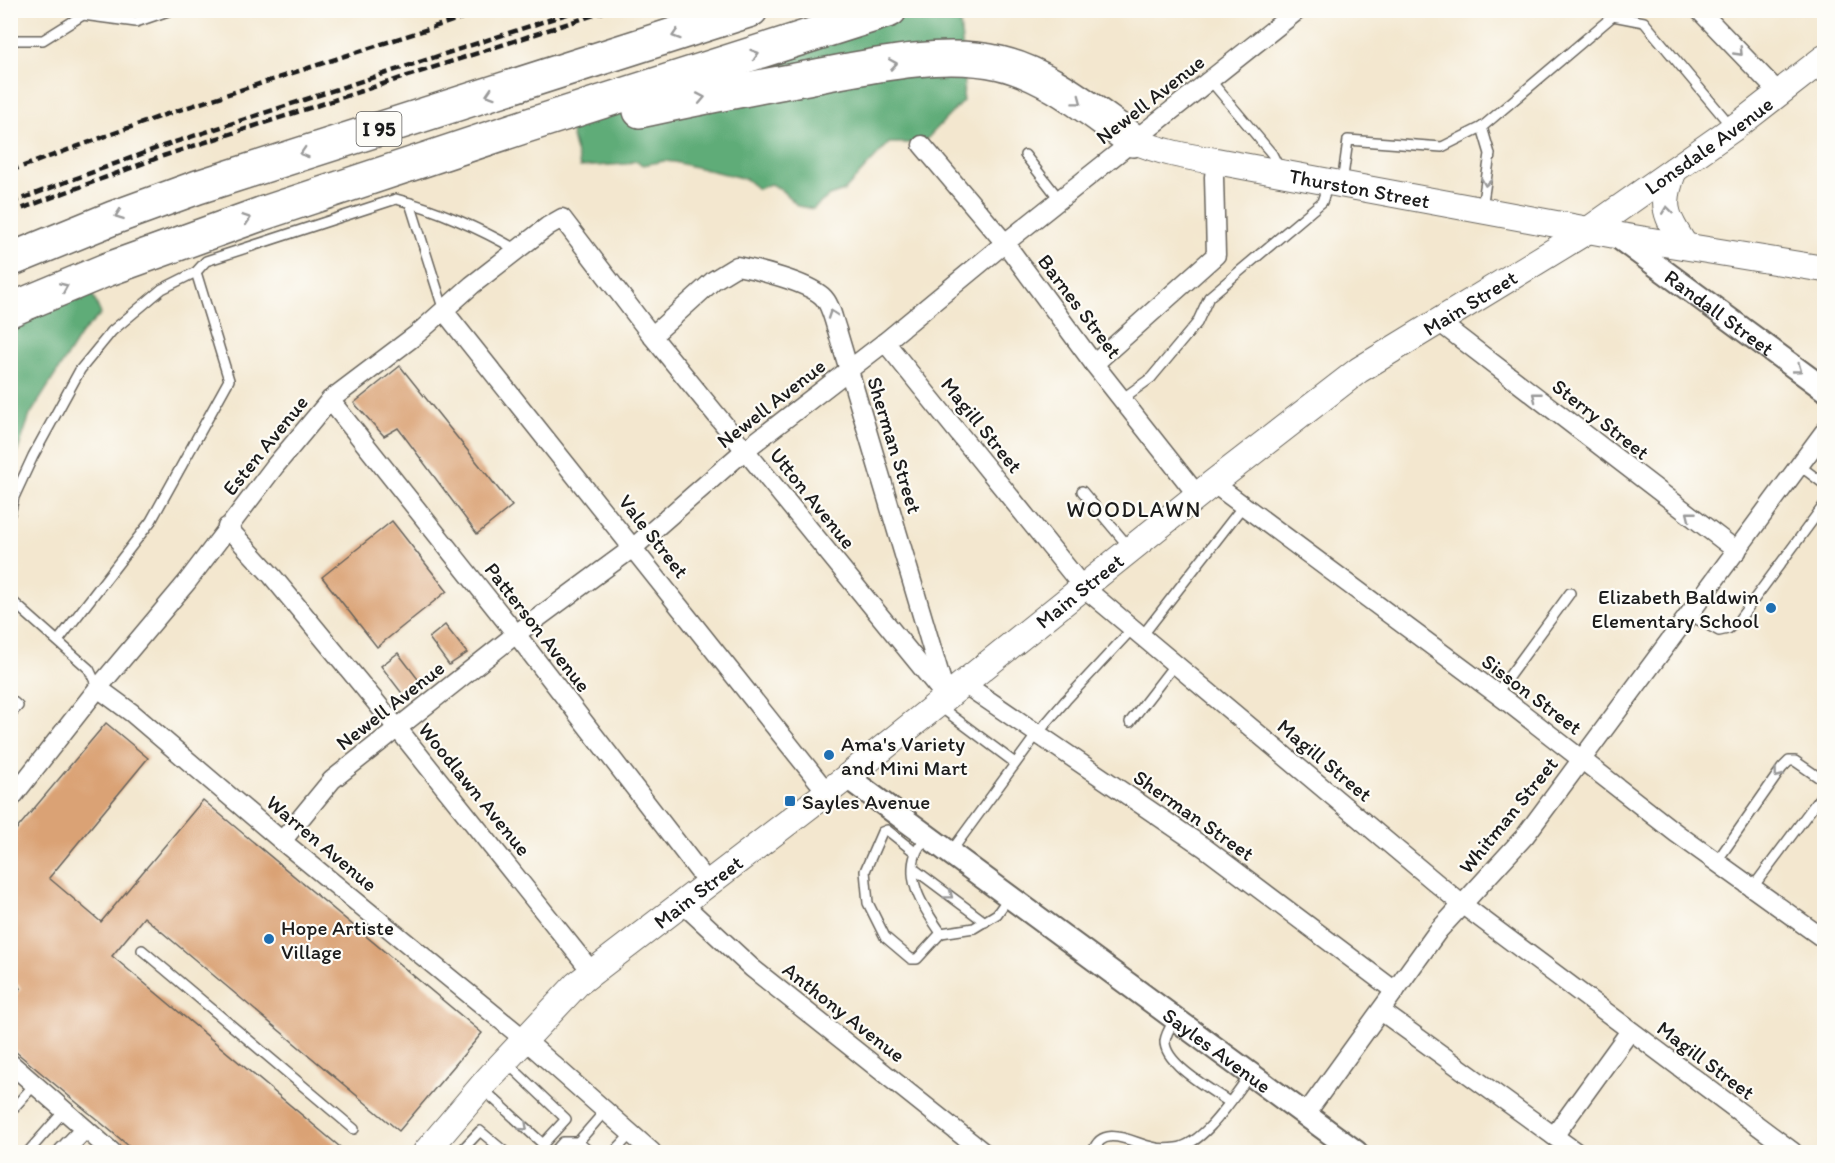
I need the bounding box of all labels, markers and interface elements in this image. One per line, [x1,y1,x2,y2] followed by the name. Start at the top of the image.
[671,27,682,40] one-way arrow
[1732,44,1743,55] one-way arrow
[749,49,760,61] one-way arrow
[1091,49,1209,149] street label: Newell Avenue
[889,58,898,70] one-way arrow
[485,87,496,99] one-way arrow
[1639,90,1777,199] street label: Lonsdale Avenue
[696,92,706,105] one-way arrow
[1072,94,1083,105] one-way arrow
[356,112,401,146] road number: I 95
[299,146,310,158] one-way arrow
[1287,162,1432,213] street label: Thurston Street
[1480,177,1492,186] one-way arrow
[1661,205,1674,214] one-way arrow
[114,208,125,221] one-way arrow
[241,213,252,226] one-way arrow
[1033,249,1127,363] street label: Barnes Street
[1418,264,1521,341] street label: Main Street
[1660,264,1779,361] street label: Randall Street
[58,282,69,294] one-way arrow
[826,309,839,320] one-way arrow
[712,353,830,453] street label: Newell Avenue
[1791,362,1802,373] one-way arrow
[936,372,1028,478] street label: Magill Street
[1547,373,1655,465] street label: Sterry Street
[862,374,928,516] street label: Sherman Street
[217,390,313,500] street label: Esten Avenue
[1531,393,1542,404] one-way arrow
[765,442,861,554] street label: Utton Avenue
[614,489,694,583] street label: Vale Street
[1066,496,1202,523] district label: WOODLAWN
[1686,512,1697,523] one-way arrow
[1030,548,1128,633] street label: Main Street
[480,557,596,697] street label: Patterson Avenue
[1592,584,1759,633] place label: Elizabeth Baldwin Elementary School
[1764,601,1778,615] marker: Elizabeth Baldwin Elementary School
[1477,648,1587,740] street label: Sisson Street
[331,655,449,755] street label: Newell Avenue
[1273,713,1377,807] street label: Magill Street
[413,717,537,861] street label: Woodlawn Avenue
[841,731,968,780] place label: Ama's Variety and Mini Mart
[822,748,836,762] marker: Ama's Variety and Mini Mart
[1453,751,1563,878] street label: Whitman Street
[1129,764,1259,866] street label: Sherman Street
[1774,767,1785,778] one-way arrow
[262,789,382,897] street label: Warren Avenue
[802,789,930,814] place label: Sayles Avenue
[783,794,797,808] marker: Sayles Avenue
[648,849,747,934] street label: Main Street
[943,888,954,899] one-way arrow
[281,915,394,964] place label: Hope Artiste Village
[262,932,276,946] marker: Hope Artiste Village
[778,957,910,1067] street label: Anthony Avenue
[1158,1002,1276,1098] street label: Sayles Avenue
[1652,1015,1760,1105] street label: Magill Street
[517,1120,528,1131] one-way arrow

